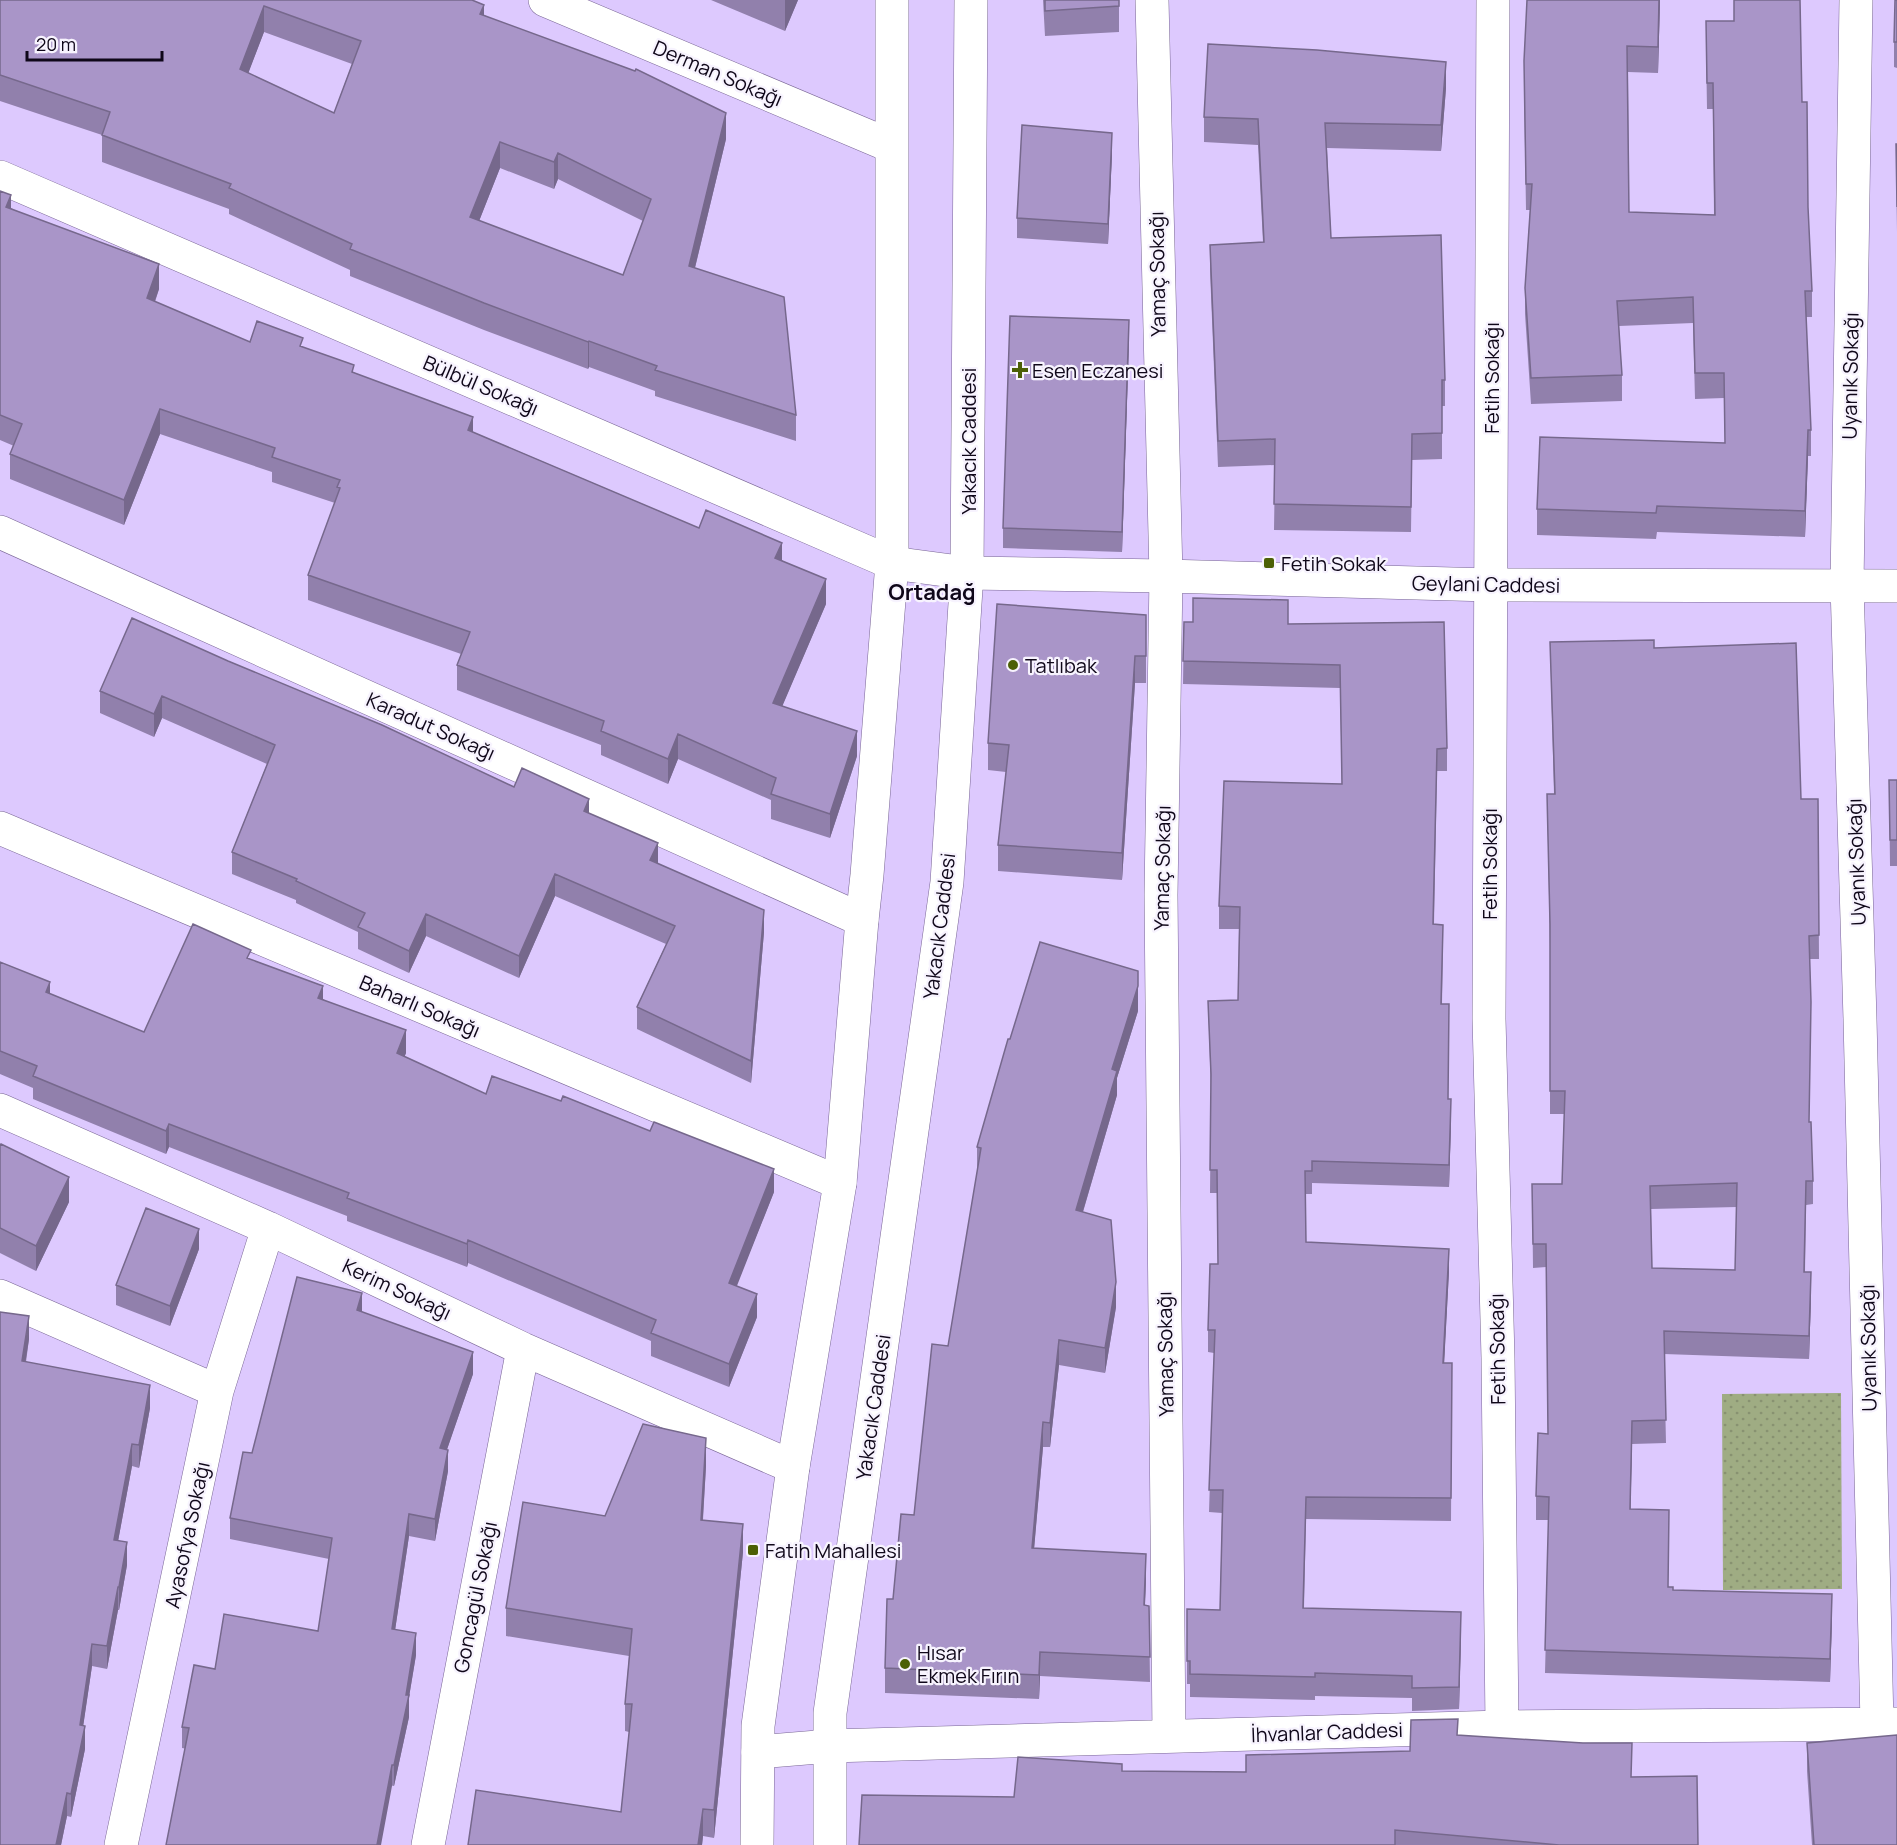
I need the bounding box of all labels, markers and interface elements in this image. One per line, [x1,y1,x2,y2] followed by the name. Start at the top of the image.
[27,24,162,62] scale bar
[36,32,76,56] text: 20 m
[649,34,787,112] street label: Derman Sokağı
[1142,211,1172,337] street label: Yamaç Sokağı
[1835,312,1865,440] street label: Uyanık Sokağı
[1478,322,1505,434] street label: Fetih Sokağı
[419,349,543,421] street label: Bülbül Sokağı
[1032,357,1163,384] place label: Esen Eczanesi
[1013,363,1027,377] marker: Esen Eczanesi
[955,368,982,515] street label: Yakacık Caddesi
[1281,550,1387,577] place label: Fetih Sokak
[1262,556,1276,570] marker: Fetih Sokak
[1412,569,1560,599] street label: Geylani Caddesi
[888,577,976,607] district label: Ortadağ
[1025,652,1098,679] place label: Tatlıbak
[1006,658,1020,672] marker: Tatlıbak
[362,686,500,766] street label: Karadut Sokağı
[1840,798,1872,926] street label: Uyanık Sokağı
[1147,805,1177,931] street label: Yamaç Sokağı
[1476,808,1503,920] street label: Fetih Sokağı
[917,851,961,1001] street label: Yakacık Caddesi
[356,968,484,1044] street label: Baharlı Sokağı
[338,1252,456,1326] street label: Kerim Sokağı
[1853,1284,1883,1412] street label: Uyanık Sokağı
[1150,1291,1180,1417] street label: Yamaç Sokağı
[1483,1293,1511,1405] street label: Fetih Sokağı
[849,1332,897,1482] street label: Yakacık Caddesi
[158,1459,216,1611] street label: Ayasofya Sokağı
[447,1519,503,1675] street label: Goncagül Sokağı
[765,1537,901,1564] place label: Fatih Mahallesi
[746,1543,760,1557] marker: Fatih Mahallesi
[917,1639,1019,1689] place label: Hısar Ekmek Fırın
[898,1657,912,1671] marker: Hısar Ekmek Fırın
[1251,1716,1403,1748] street label: İhvanlar Caddesi

